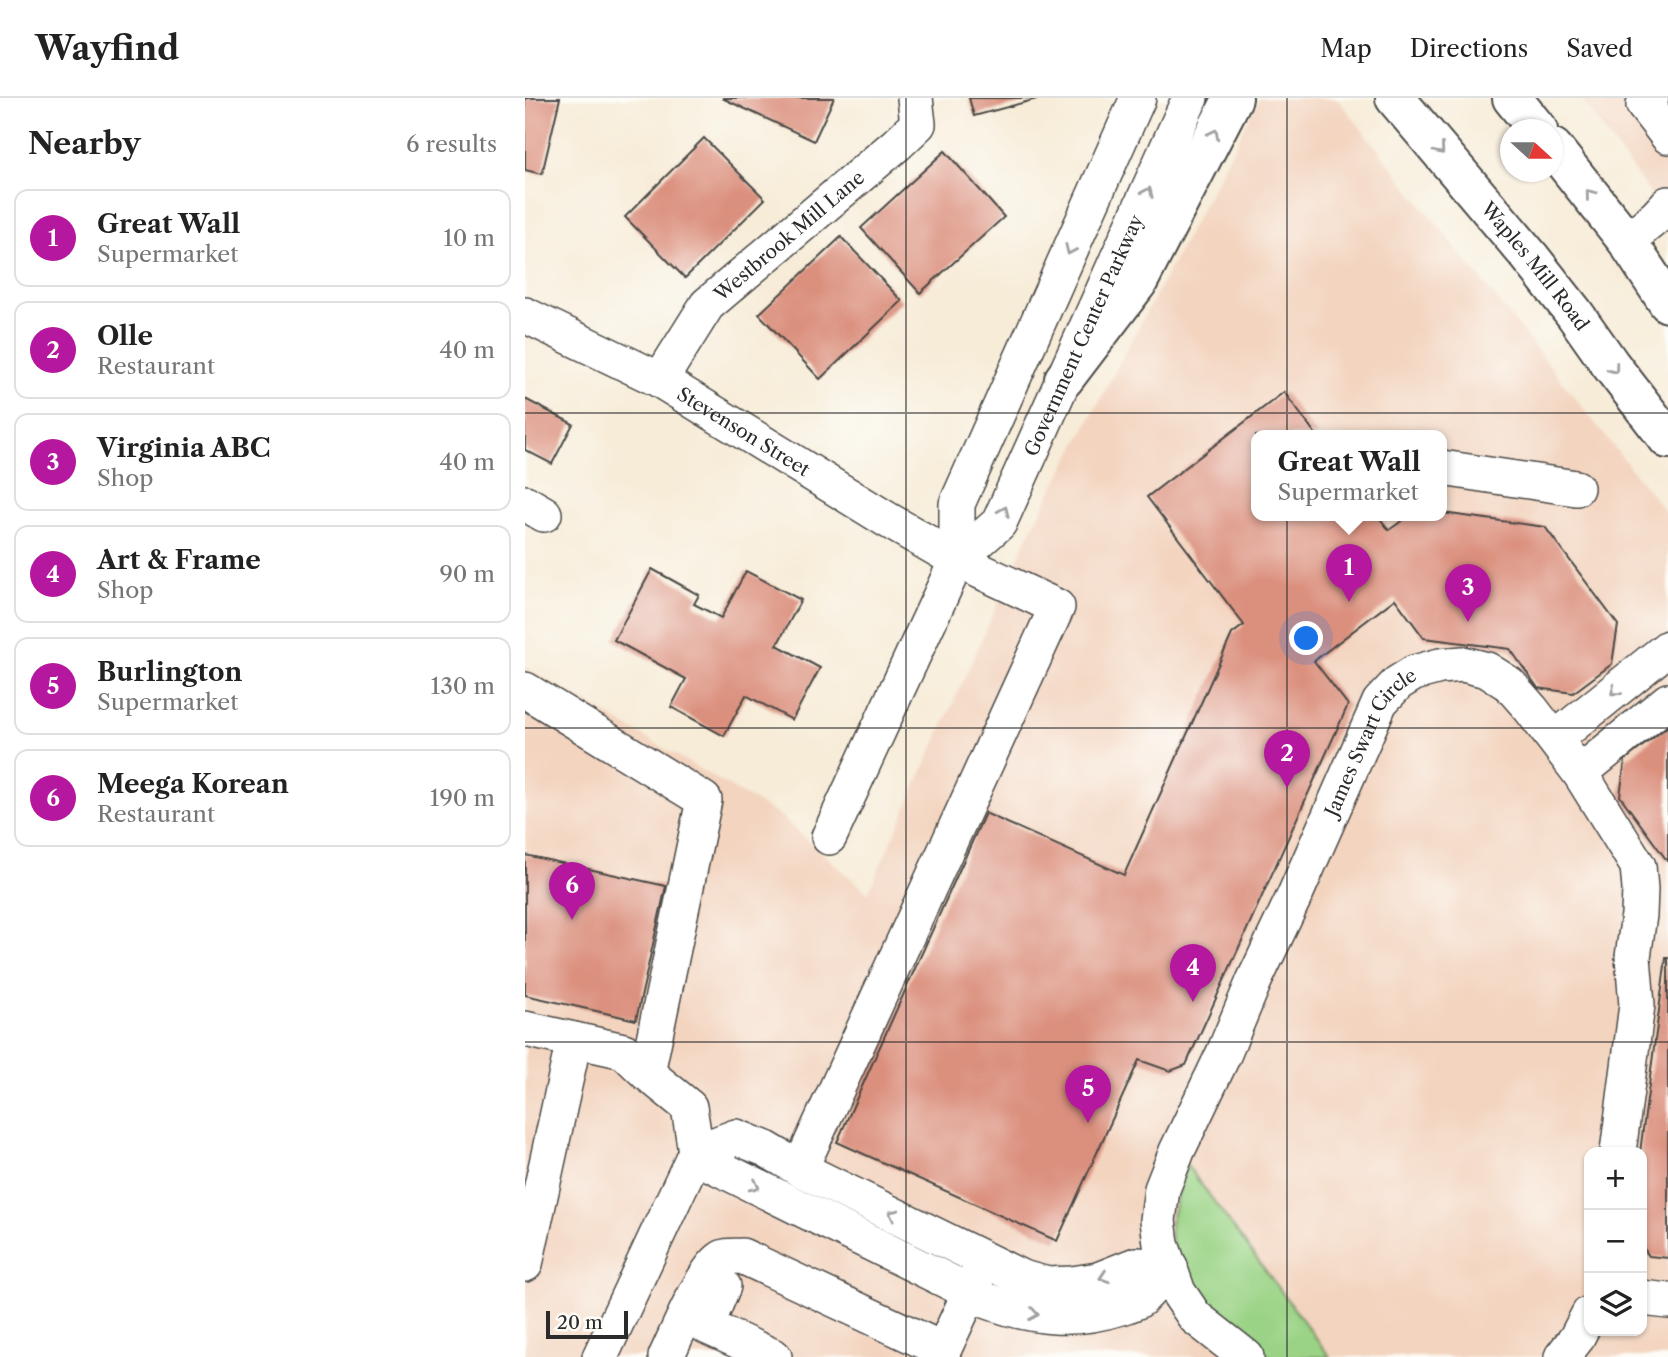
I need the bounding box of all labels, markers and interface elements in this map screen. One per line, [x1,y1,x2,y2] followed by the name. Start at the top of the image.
[35,28,179,69] text: Wayfind
[1320,34,1372,63] text: Map
[1410,34,1528,63] text: Directions
[1566,34,1633,63] text: Saved
[1500,119,1563,182] north arrow
[28,125,141,162] text: Nearby
[1206,128,1220,141] one-way arrow
[406,130,497,158] text: 6 results
[1432,141,1444,154] one-way arrow
[709,166,869,306] street label: Westbrook Mill Lane
[1140,187,1154,199] one-way arrow
[1586,189,1599,201] one-way arrow
[1476,196,1594,335] street label: Waples Mill Road
[97,208,240,240] text: Great Wall
[1019,211,1148,460] street label: Government Center Parkway
[48,224,58,252] text: 1
[443,224,495,252] text: 10 m
[97,240,238,268] text: Supermarket
[1064,243,1078,255] one-way arrow
[97,320,153,352] text: Olle
[46,336,60,364] text: 2
[440,336,495,364] text: 40 m
[97,352,215,380] text: Restaurant
[1606,361,1618,374] one-way arrow
[673,382,814,481] street label: Stevenson Street
[1251,430,1447,521] popup
[97,432,271,464] text: Virginia ABC
[1277,446,1421,478] text: Great Wall
[47,448,60,476] text: 3
[440,448,495,476] text: 40 m
[97,464,153,492] text: Shop
[1277,478,1419,506] text: Supermarket
[996,506,1010,518] one-way arrow
[97,544,261,576] text: Art & Frame
[1326,544,1372,602] pin: 1
[46,560,60,588] text: 4
[439,560,495,588] text: 90 m
[1445,564,1491,622] pin: 3
[97,576,153,604] text: Shop
[1289,621,1323,655] your location
[97,656,242,688] text: Burlington
[1318,663,1420,822] street label: James Swart Circle
[47,672,59,700] text: 5
[431,672,495,700] text: 130 m
[1610,682,1622,695] one-way arrow
[97,688,238,716] text: Supermarket
[1264,730,1310,788] pin: 2
[97,768,289,800] text: Meega Korean
[46,784,60,812] text: 6
[430,784,495,812] text: 190 m
[97,800,215,828] text: Restaurant
[549,862,595,920] pin: 6
[1170,944,1216,1002] pin: 4
[1065,1065,1111,1123] pin: 5
[1584,1147,1647,1336] map controls
[1584,1147,1647,1210] button: +
[748,1177,760,1191] one-way arrow
[888,1209,900,1223] one-way arrow
[1584,1210,1647,1273] button: −
[1098,1269,1111,1283] one-way arrow
[1584,1273,1647,1336] button: layers
[1028,1306,1040,1321] one-way arrow
[546,1308,628,1340] scale bar
[557,1311,603,1334] text: 20 m

